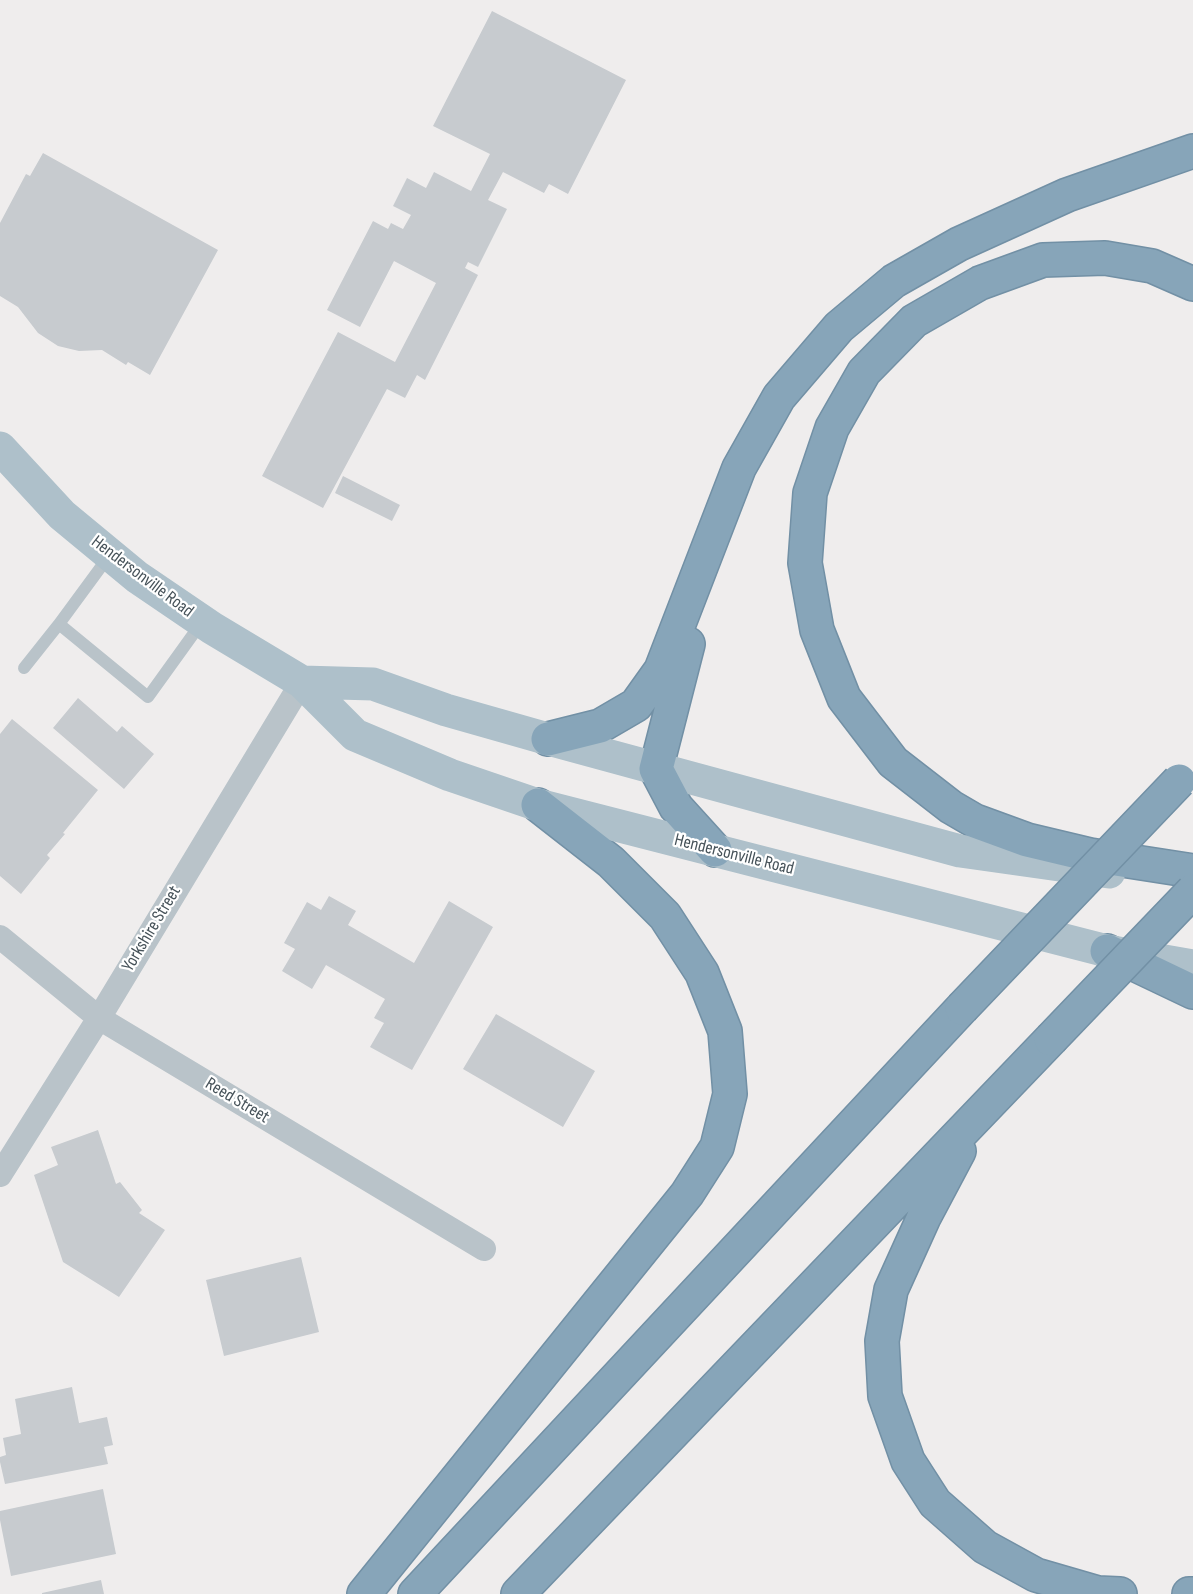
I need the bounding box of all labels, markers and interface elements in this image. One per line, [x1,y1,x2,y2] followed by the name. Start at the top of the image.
[87,532,197,622] street label: Hendersonville Road
[672,830,796,880] street label: Hendersonville Road
[118,882,186,976] street label: Yorkshire Street
[201,1073,273,1129] street label: Reed Street

